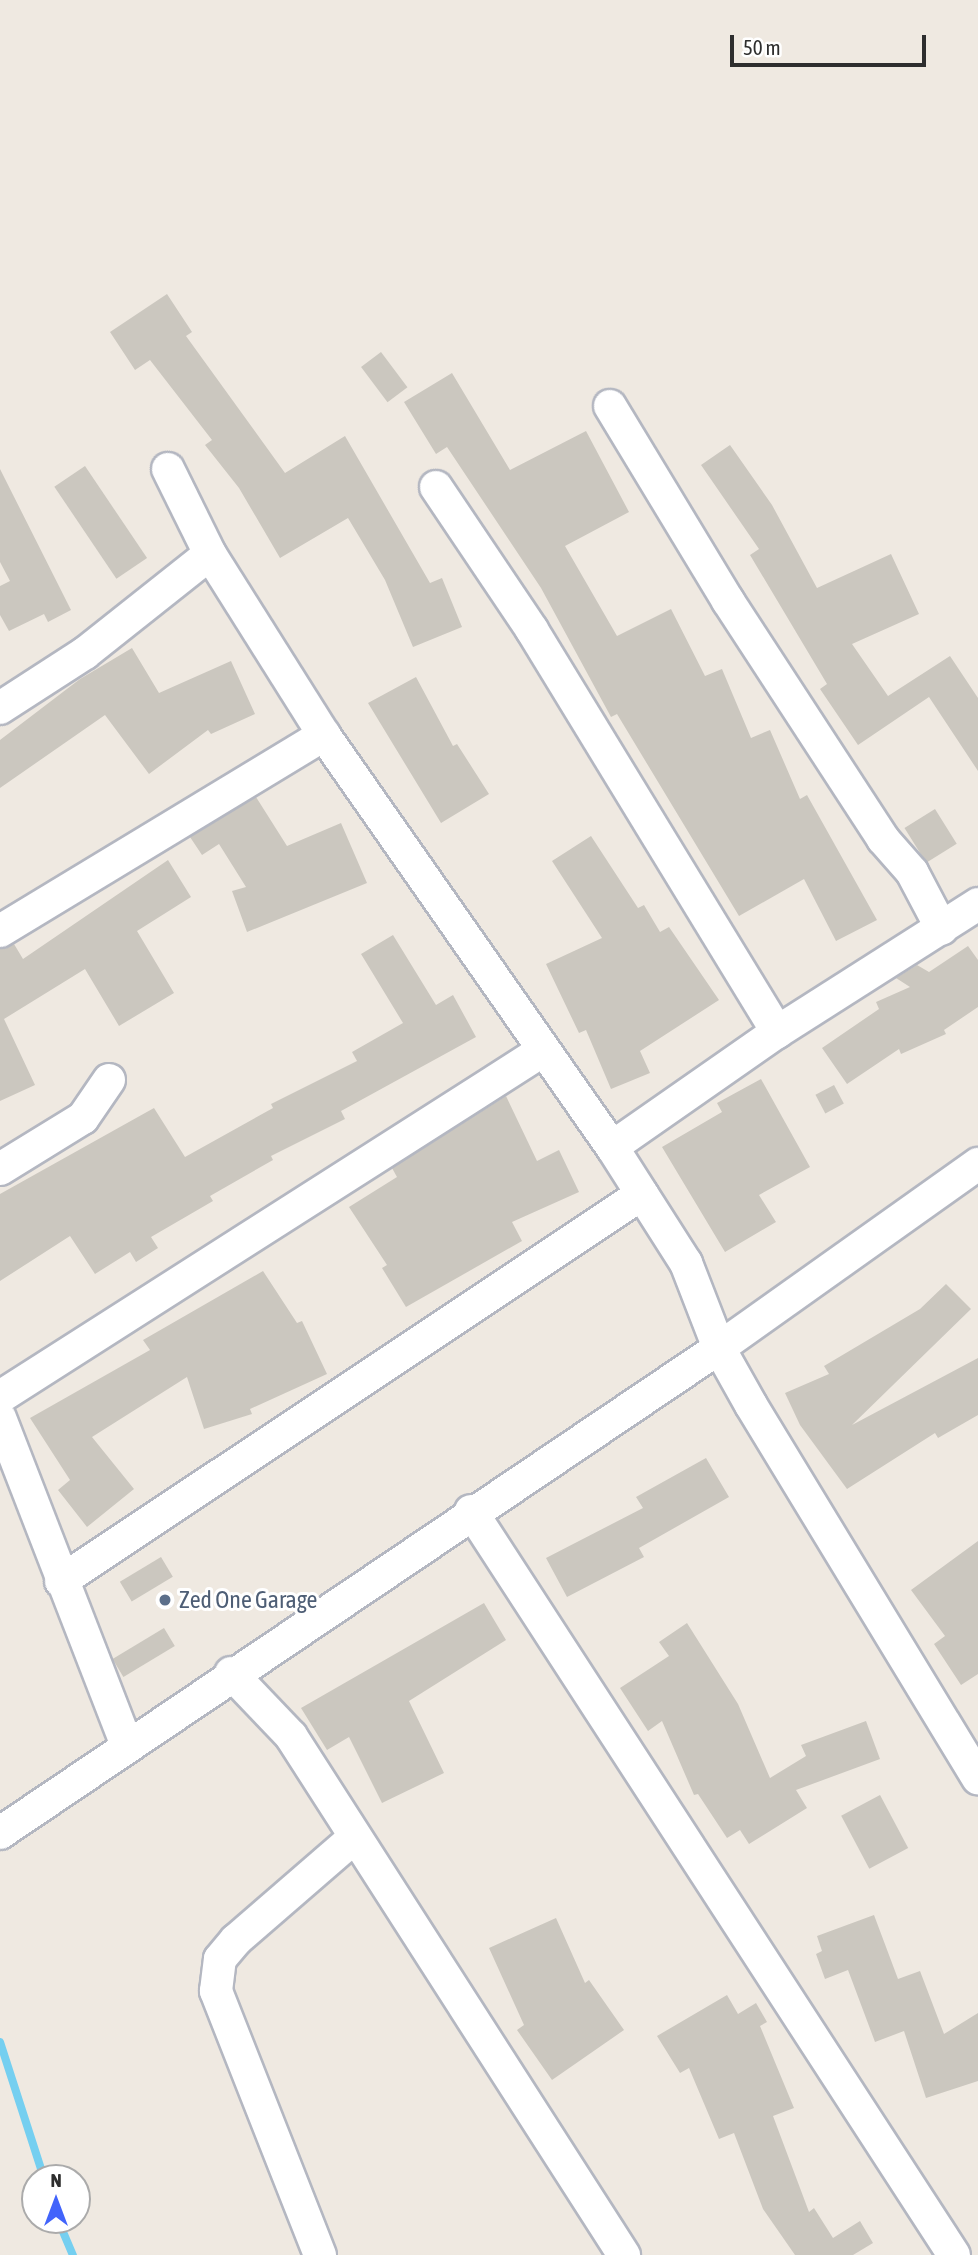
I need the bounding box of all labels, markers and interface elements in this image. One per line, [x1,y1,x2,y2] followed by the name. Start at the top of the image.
[733,21,929,65] scale bar
[743,35,781,59] text: 50 m
[179,1586,317,1614] place label: Zed One Garage
[157,1592,173,1608] marker: Zed One Garage
[21,2164,91,2234] north arrow
[50,2169,62,2191] text: N

